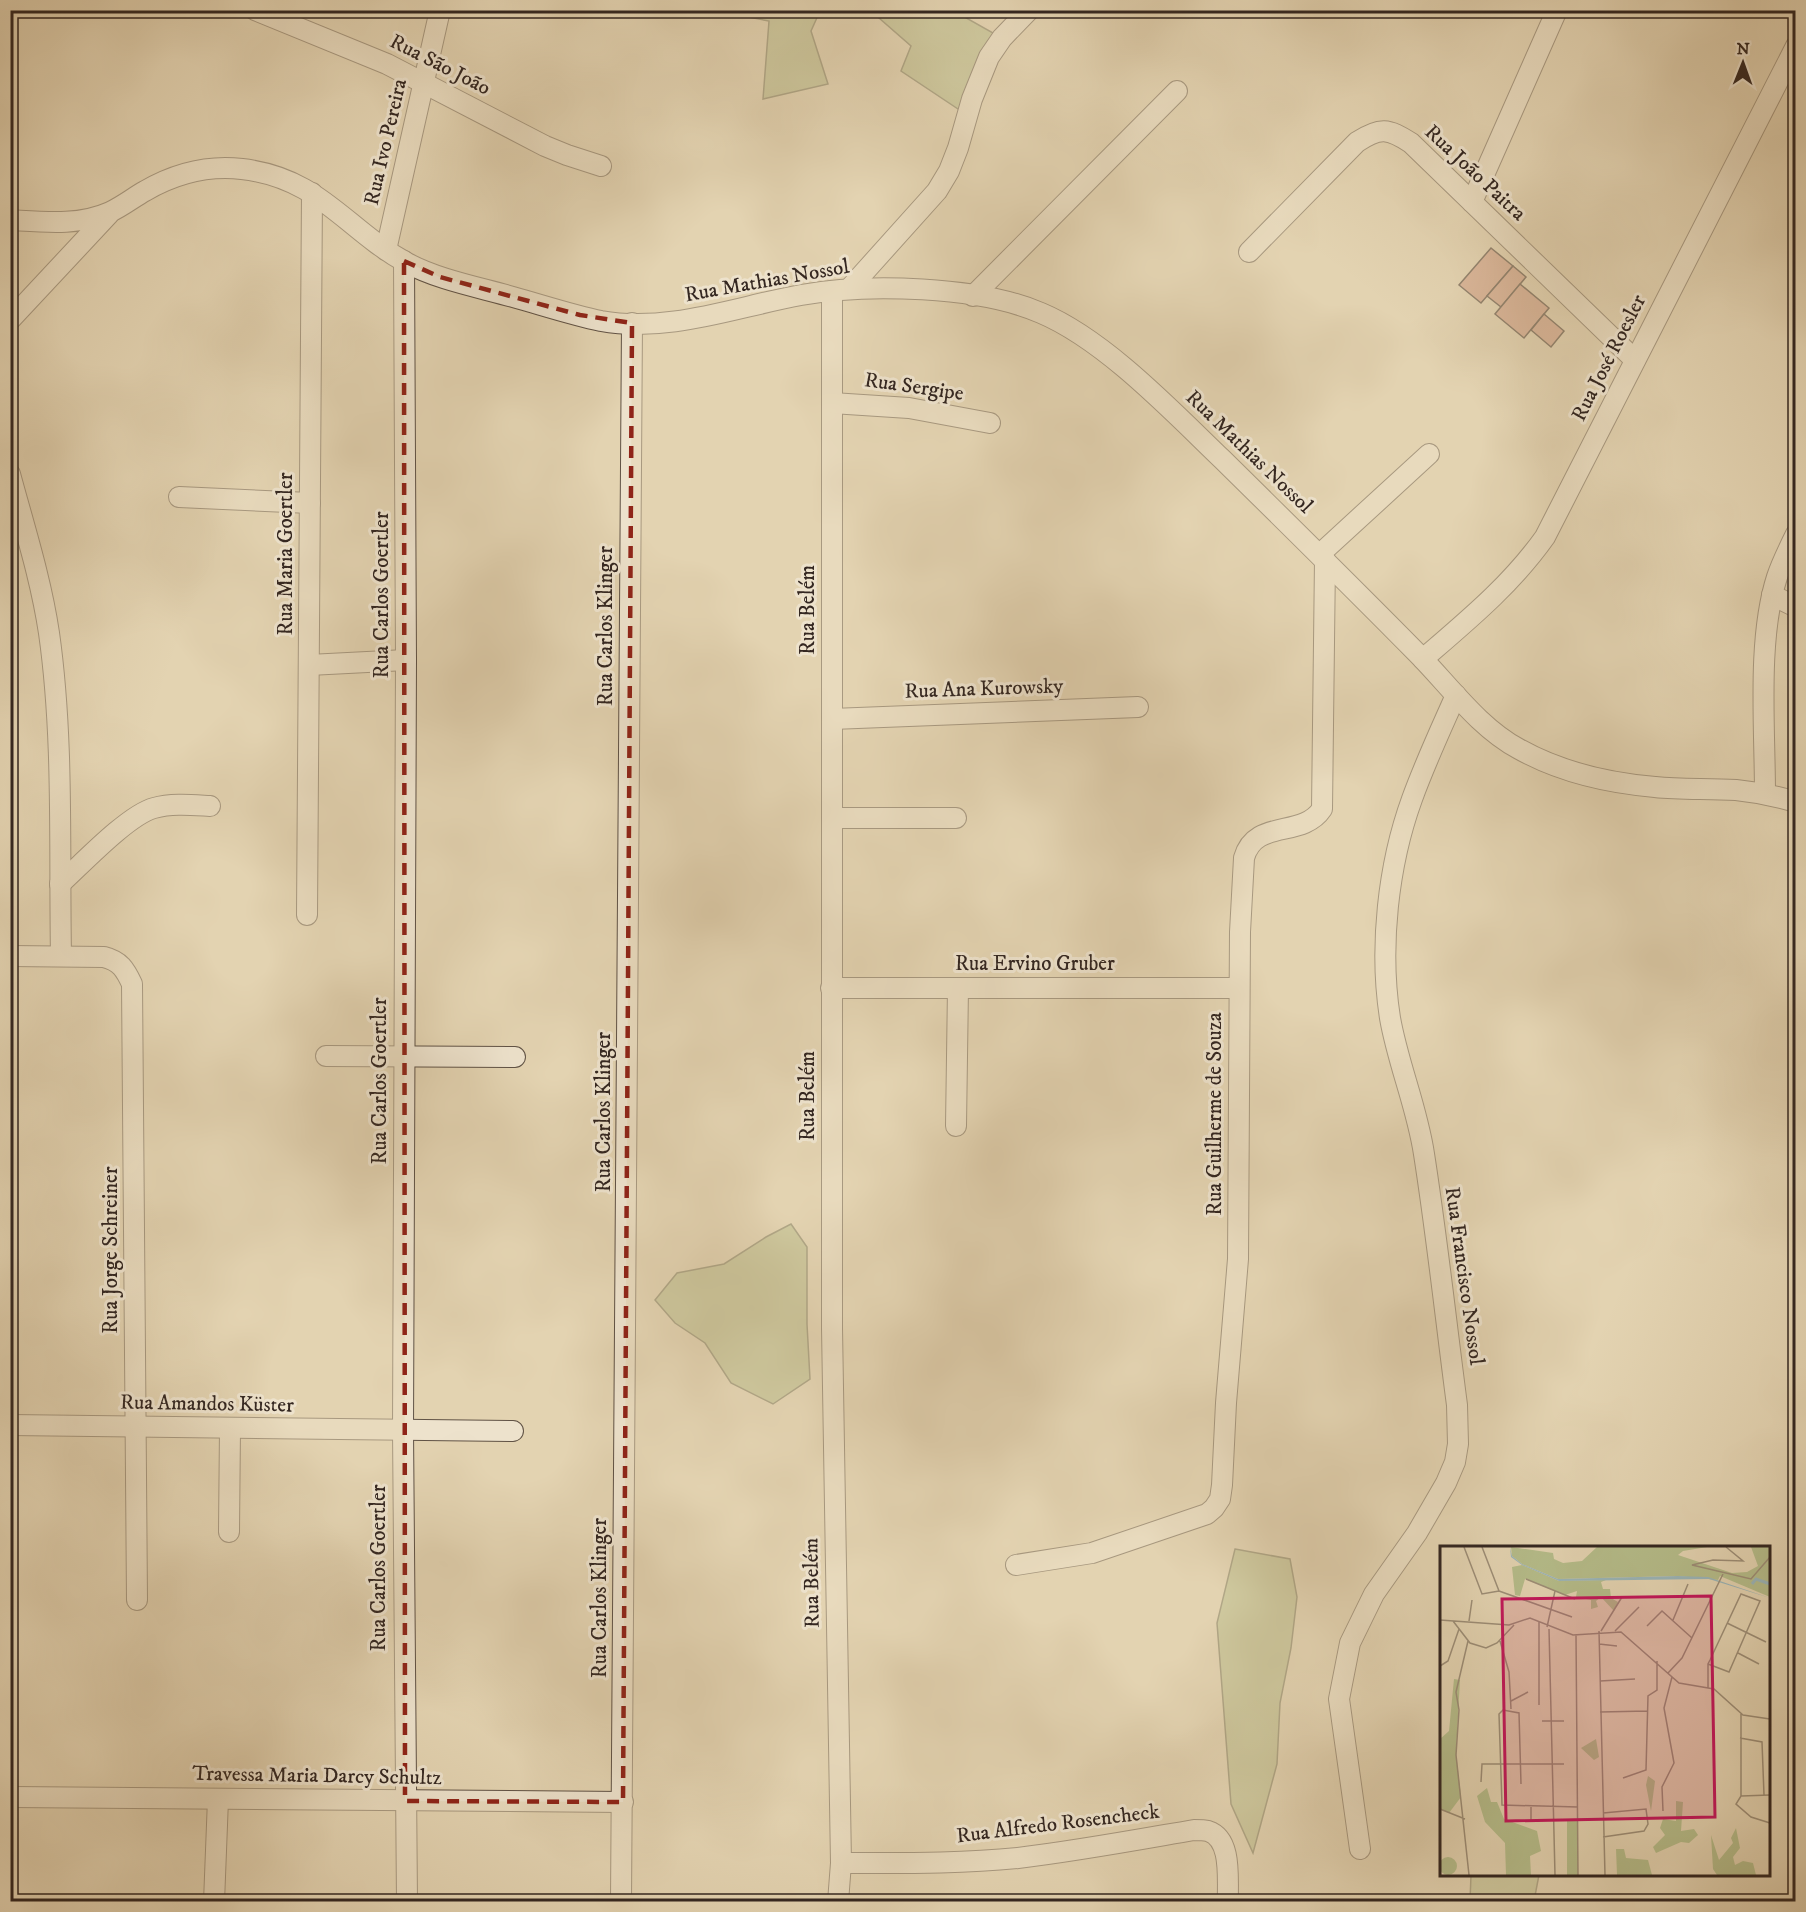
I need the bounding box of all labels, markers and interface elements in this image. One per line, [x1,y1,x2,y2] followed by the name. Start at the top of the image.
[385,29,495,101] street label: Rua São João
[1713,33,1773,93] north arrow
[1737,39,1750,59] text: N
[359,76,413,208] street label: Rua Ivo Pereira
[1419,119,1531,227] street label: Rua João Paitra
[683,254,852,308] street label: Rua Mathias Nossol
[1566,290,1652,426] street label: Rua José Roesler
[863,367,966,407] street label: Rua Sergipe
[1180,385,1318,520] street label: Rua Mathias Nossol
[273,472,299,636] street label: Rua Maria Goertler
[369,511,395,678] street label: Rua Carlos Goertler
[593,546,619,706] street label: Rua Carlos Klinger
[795,565,821,655] street label: Rua Belém
[904,673,1065,705] street label: Rua Ana Kurowsky
[955,951,1115,977] street label: Rua Ervino Gruber
[367,997,393,1164] street label: Rua Carlos Goertler
[1202,1012,1228,1216] street label: Rua Guilherme de Souza
[591,1032,617,1192] street label: Rua Carlos Klinger
[795,1051,821,1141] street label: Rua Belém
[98,1166,124,1334] street label: Rua Jorge Schreiner
[1439,1185,1489,1367] street label: Rua Francisco Nossol
[120,1389,294,1419] street label: Rua Amandos Küster
[366,1484,392,1651] street label: Rua Carlos Goertler
[587,1518,613,1678] street label: Rua Carlos Klinger
[798,1537,826,1628] street label: Rua Belém
[1440,1546,1770,1876] inset map
[192,1761,442,1791] street label: Travessa Maria Darcy Schultz
[955,1799,1162,1849] street label: Rua Alfredo Rosencheck

